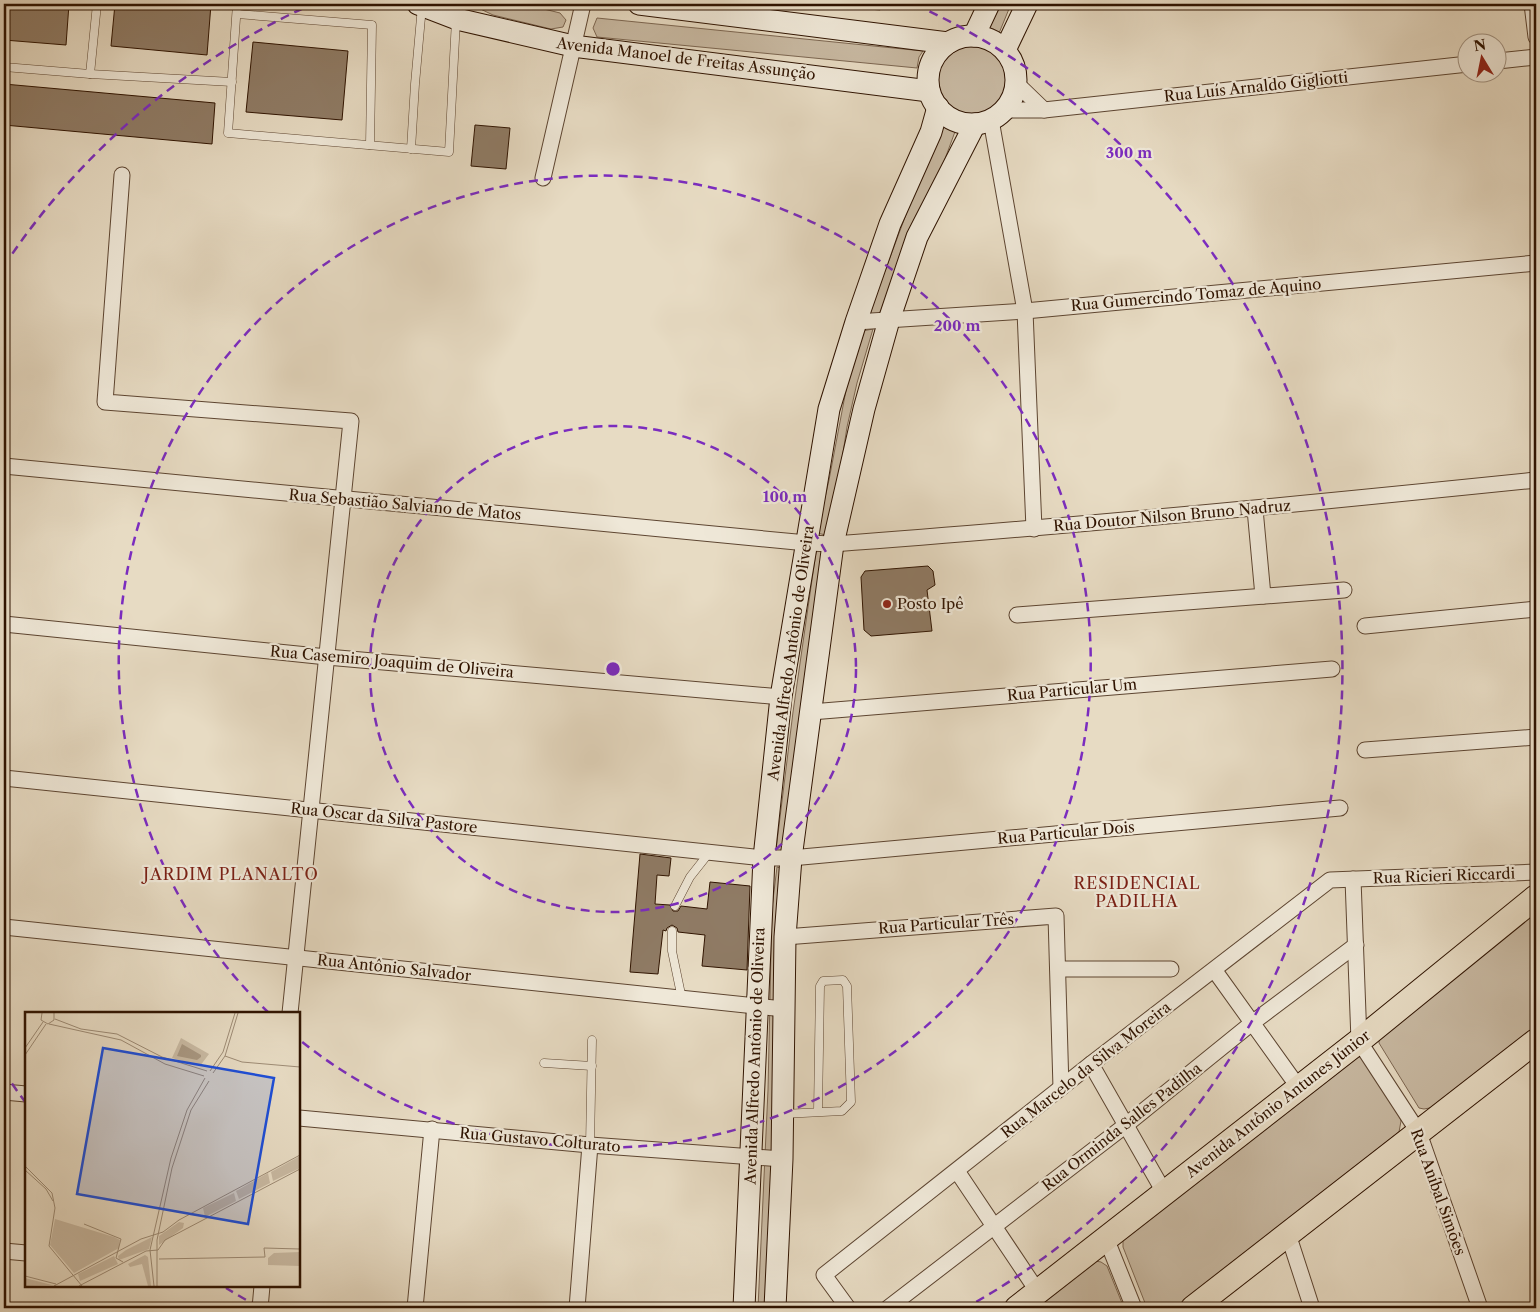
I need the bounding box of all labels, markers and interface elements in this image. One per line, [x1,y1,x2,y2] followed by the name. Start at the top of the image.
[1458,32,1508,82] north arrow
[554,33,817,84] street label: Avenida Manoel de Freitas Assunção
[1472,35,1487,55] text: N
[1163,67,1349,106] street label: Rua Luís Arnaldo Gigliotti
[1106,143,1152,162] text: 300 m
[1070,274,1322,315] street label: Rua Gumercindo Tomaz de Aquino
[934,316,980,335] text: 200 m
[288,485,522,524] street label: Rua Sebastião Salviano de Matos
[763,487,807,506] text: 100 m
[1052,496,1292,535] street label: Rua Doutor Nilson Bruno Nadruz
[763,524,818,783] street label: Avenida Alfredo Antônio de Oliveira
[897,594,964,613] place label: Posto Ipê
[881,598,893,610] marker: Posto Ipê
[269,641,515,682] street label: Rua Casemiro Joaquim de Oliveira
[604,660,622,678] centre of rings
[1006,674,1138,705] street label: Rua Particular Um
[290,798,479,837] street label: Rua Oscar da Silva Pastore
[997,817,1135,848] street label: Rua Particular Dois
[140,864,319,884] district label: JARDIM PLANALTO
[1373,864,1516,887] street label: Rua Ricieri Riccardi
[1074,873,1200,911] district label: RESIDENCIAL PADILHA
[877,909,1015,938] street label: Rua Particular Três
[740,927,768,1186] street label: Avenida Alfredo Antônio de Oliveira
[316,950,473,985] street label: Rua Antônio Salvador
[997,997,1174,1142] street label: Rua Marcelo da Silva Moreira
[25,1012,300,1287] inset map
[1181,1025,1374,1182] street label: Avenida Antônio Antunes Júnior
[1038,1058,1205,1195] street label: Rua Orminda Salles Padilha
[459,1123,621,1156] street label: Rua Gustavo Colturato
[1407,1126,1470,1258] street label: Rua Aníbal Simões

